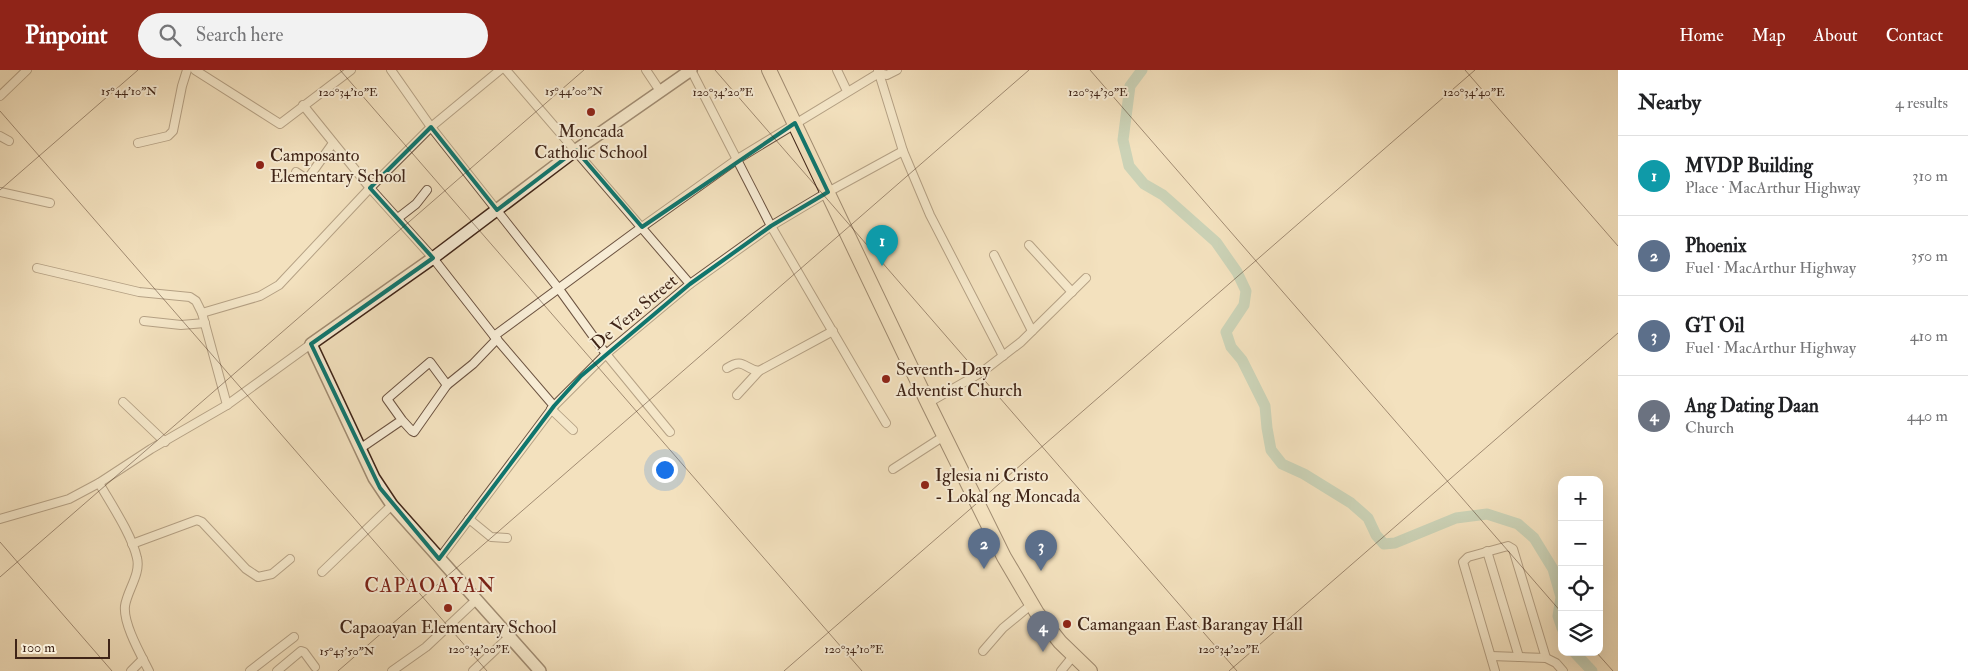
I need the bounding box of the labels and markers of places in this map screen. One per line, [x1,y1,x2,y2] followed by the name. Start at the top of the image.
[585,106,597,118] marker: Moncada Catholic School
[534,120,648,164] place label: Moncada Catholic School
[270,144,406,188] place label: Camposanto Elementary School
[254,159,266,171] marker: Camposanto Elementary School
[866,225,898,266] pin: 1
[895,358,1023,402] place label: Seventh-Day Adventist Church
[880,373,892,385] marker: Seventh-Day Adventist Church
[935,464,1081,508] place label: Iglesia ni Cristo - Lokal ng Moncada
[919,479,931,491] marker: Iglesia ni Cristo - Lokal ng Moncada
[968,528,1000,569] pin: 2
[1025,530,1057,571] pin: 3
[442,602,454,614] marker: Capaoayan Elementary School
[1027,611,1059,652] pin: 4
[1077,613,1303,636] place label: Camangaan East Barangay Hall
[339,616,557,639] place label: Capaoayan Elementary School
[1061,618,1073,630] marker: Camangaan East Barangay Hall

